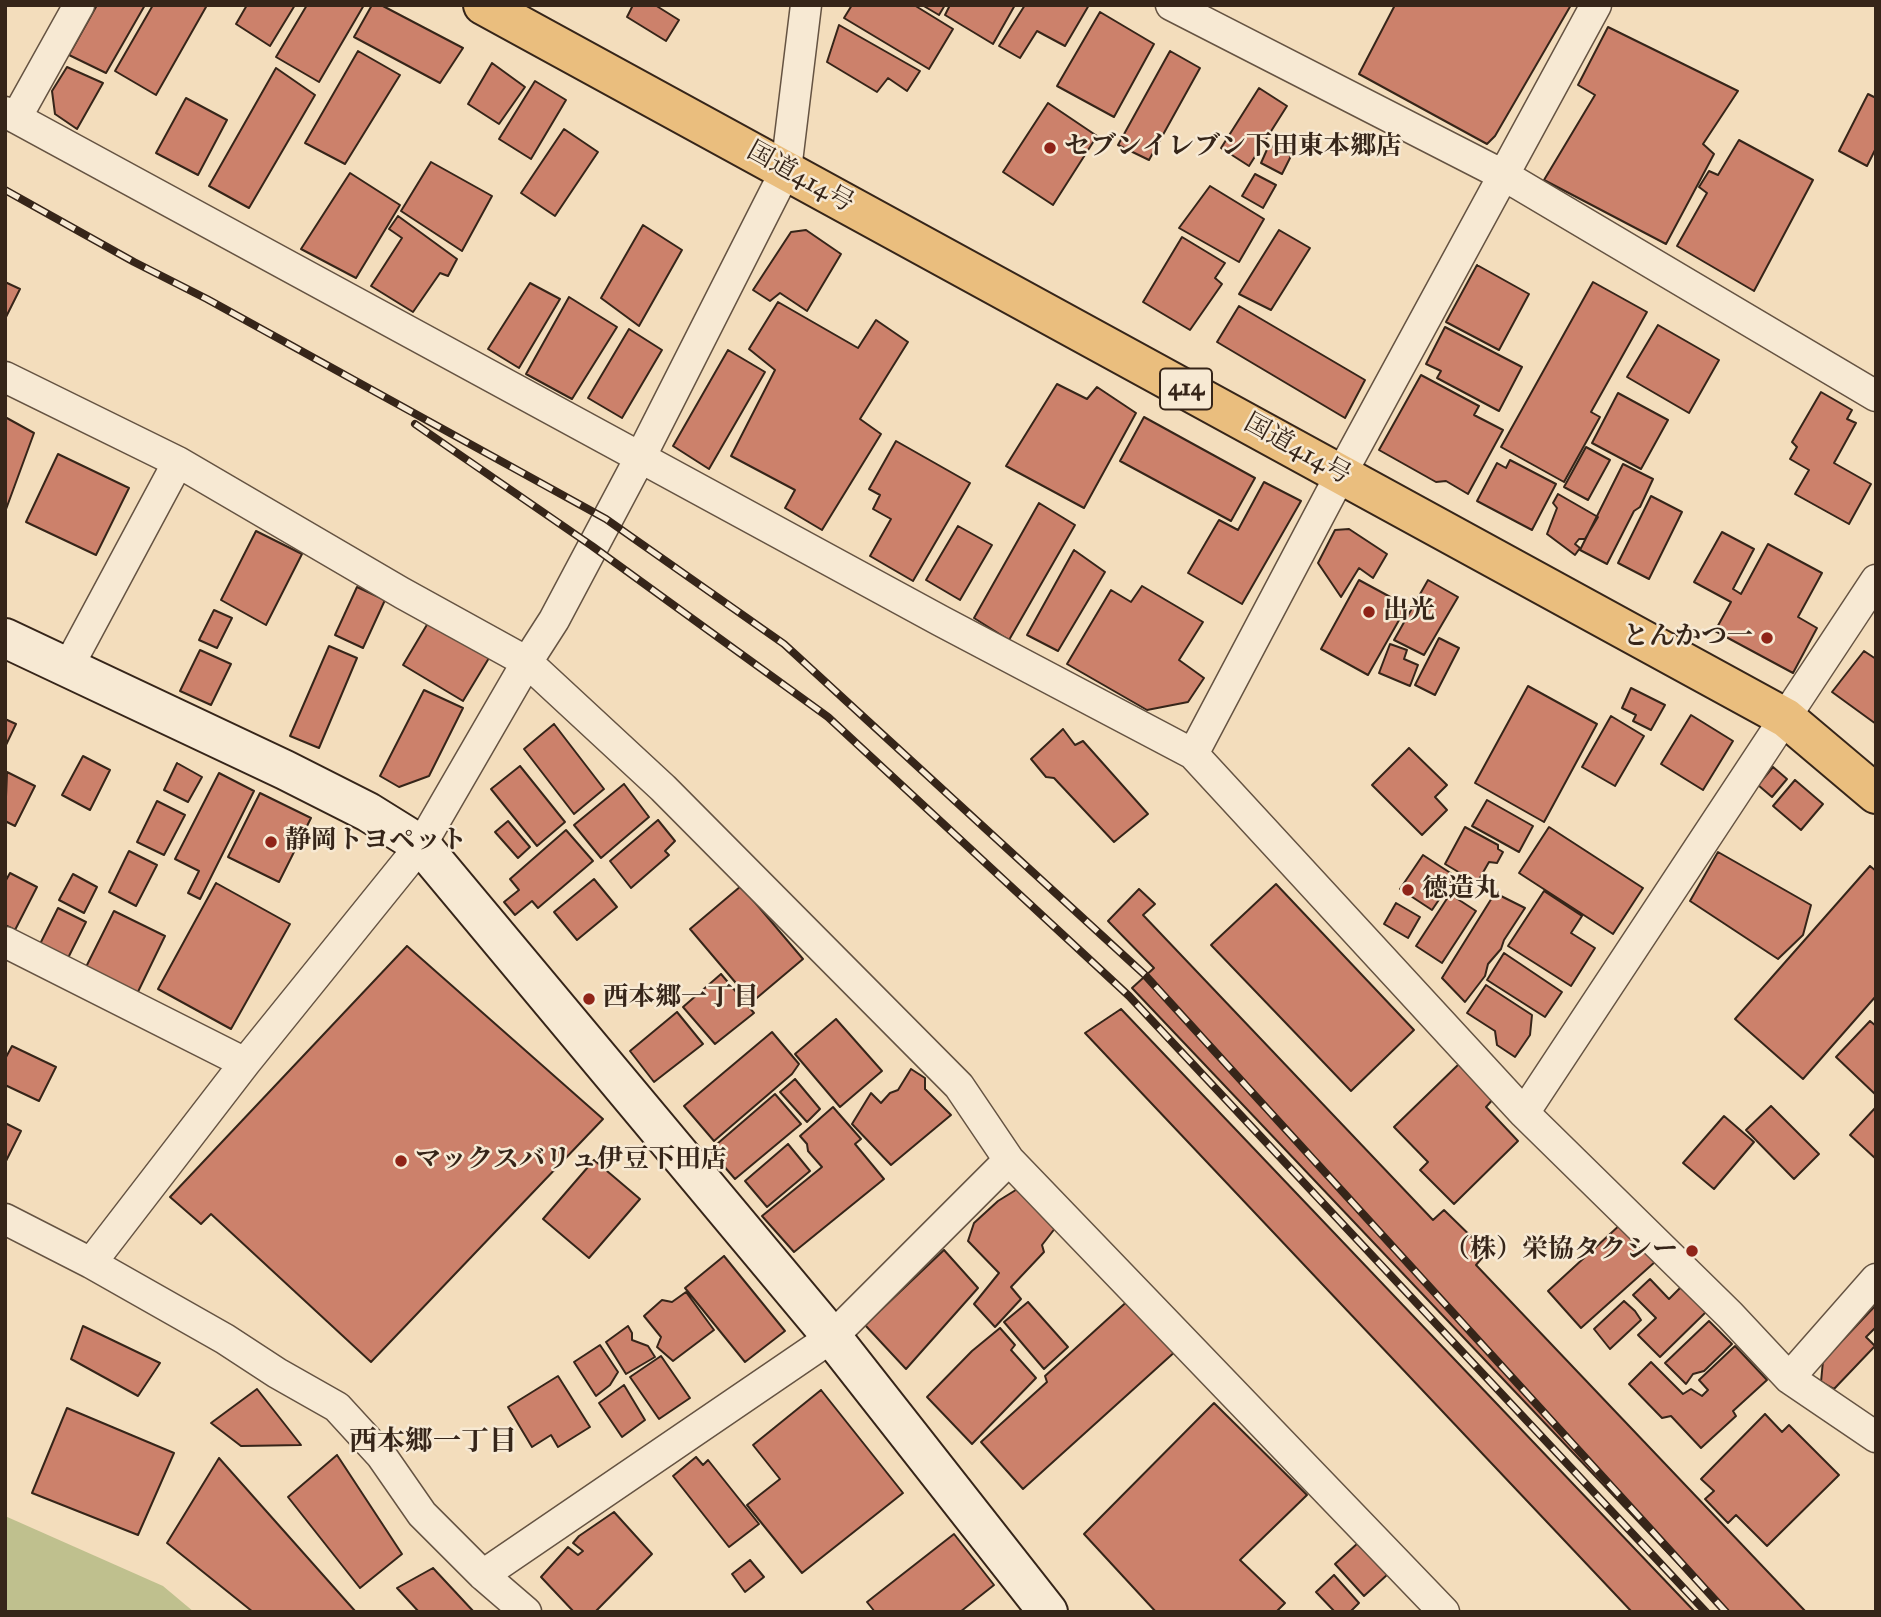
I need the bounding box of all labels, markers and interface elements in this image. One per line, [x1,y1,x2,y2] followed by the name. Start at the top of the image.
[1064,132,1402,164] place label: セブンイレブン下田東本郷店
[741,136,859,220] street label: 国道414号
[1042,140,1058,156] marker: セブンイレブン下田東本郷店
[1160,368,1212,410] road number: 414
[1238,408,1356,492] street label: 国道414号
[1383,596,1435,628] place label: 出光
[1361,604,1377,620] marker: 出光
[1623,622,1753,654] place label: とんかつ一
[1759,630,1775,646] marker: とんかつ一
[285,826,467,858] place label: 静岡トヨペット
[263,834,279,850] marker: 静岡トヨペット
[1422,874,1500,906] place label: 徳造丸
[1400,882,1416,898] marker: 徳造丸
[603,983,759,1015] place label: 西本郷一丁目
[581,991,597,1007] marker: 西本郷一丁目
[415,1145,727,1177] place label: マックスバリュ伊豆下田店
[393,1153,409,1169] marker: マックスバリュ伊豆下田店
[1444,1235,1678,1267] place label: （株）栄協タクシー
[1684,1243,1700,1259] marker: （株）栄協タクシー
[349,1426,517,1460] district label: 西本郷一丁目

